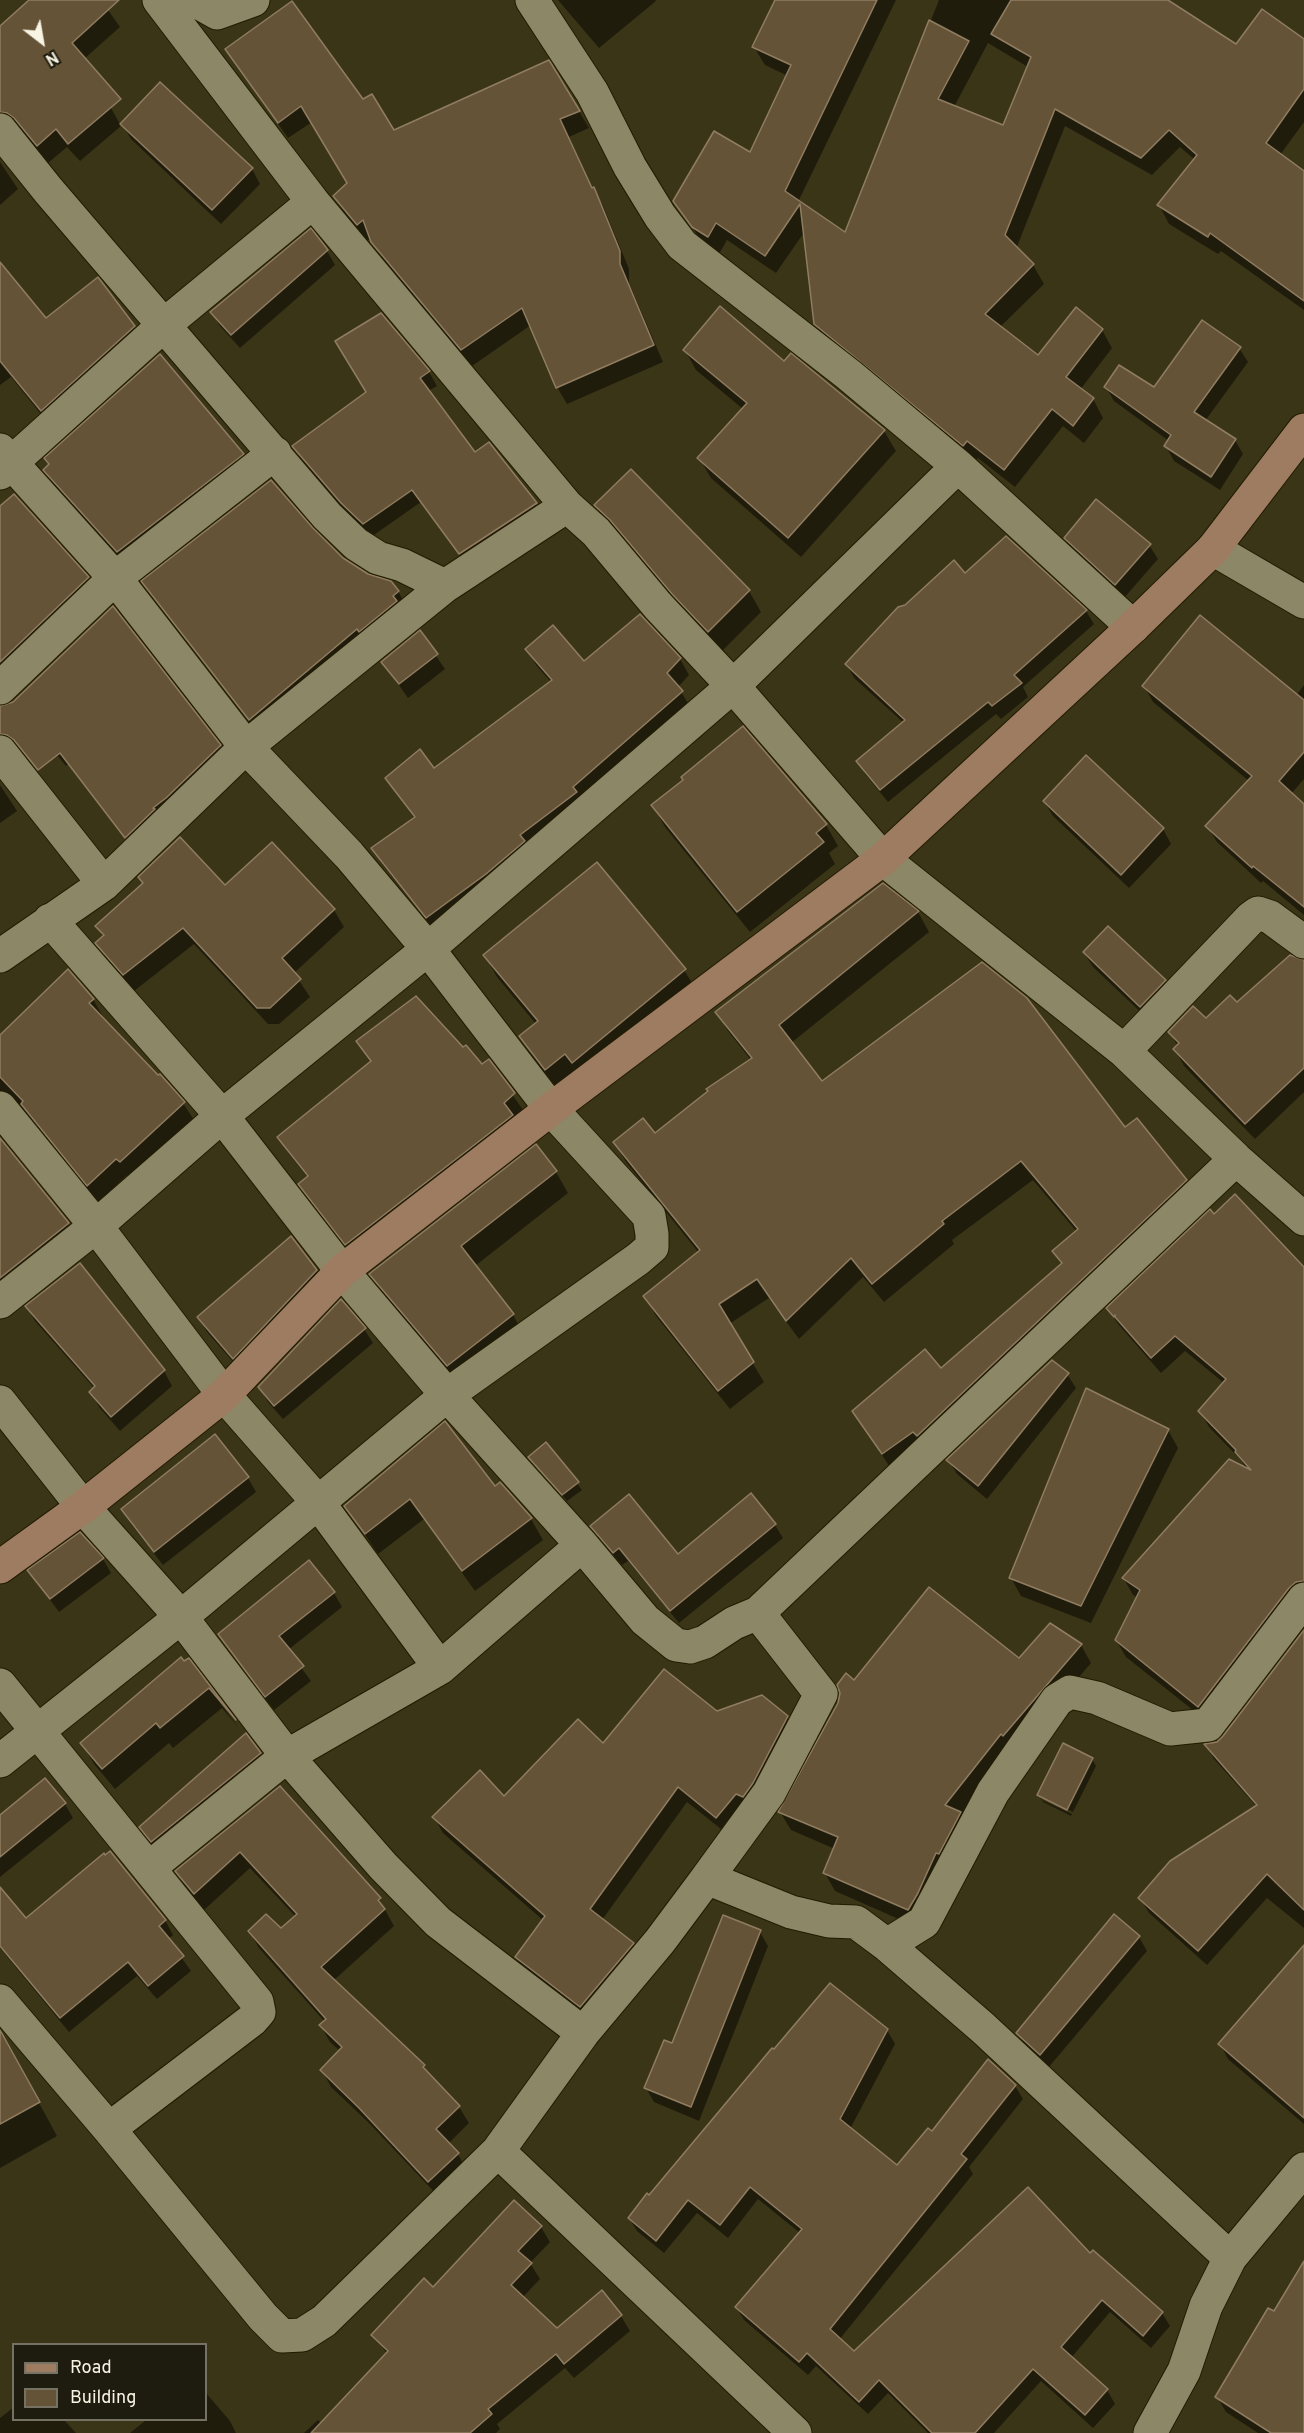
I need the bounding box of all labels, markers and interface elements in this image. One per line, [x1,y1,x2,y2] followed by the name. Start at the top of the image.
[12,12,72,72] north arrow
[41,46,61,69] text: N
[12,2343,207,2421] legend
[70,2357,112,2380] text: Road
[70,2387,136,2410] text: Building

